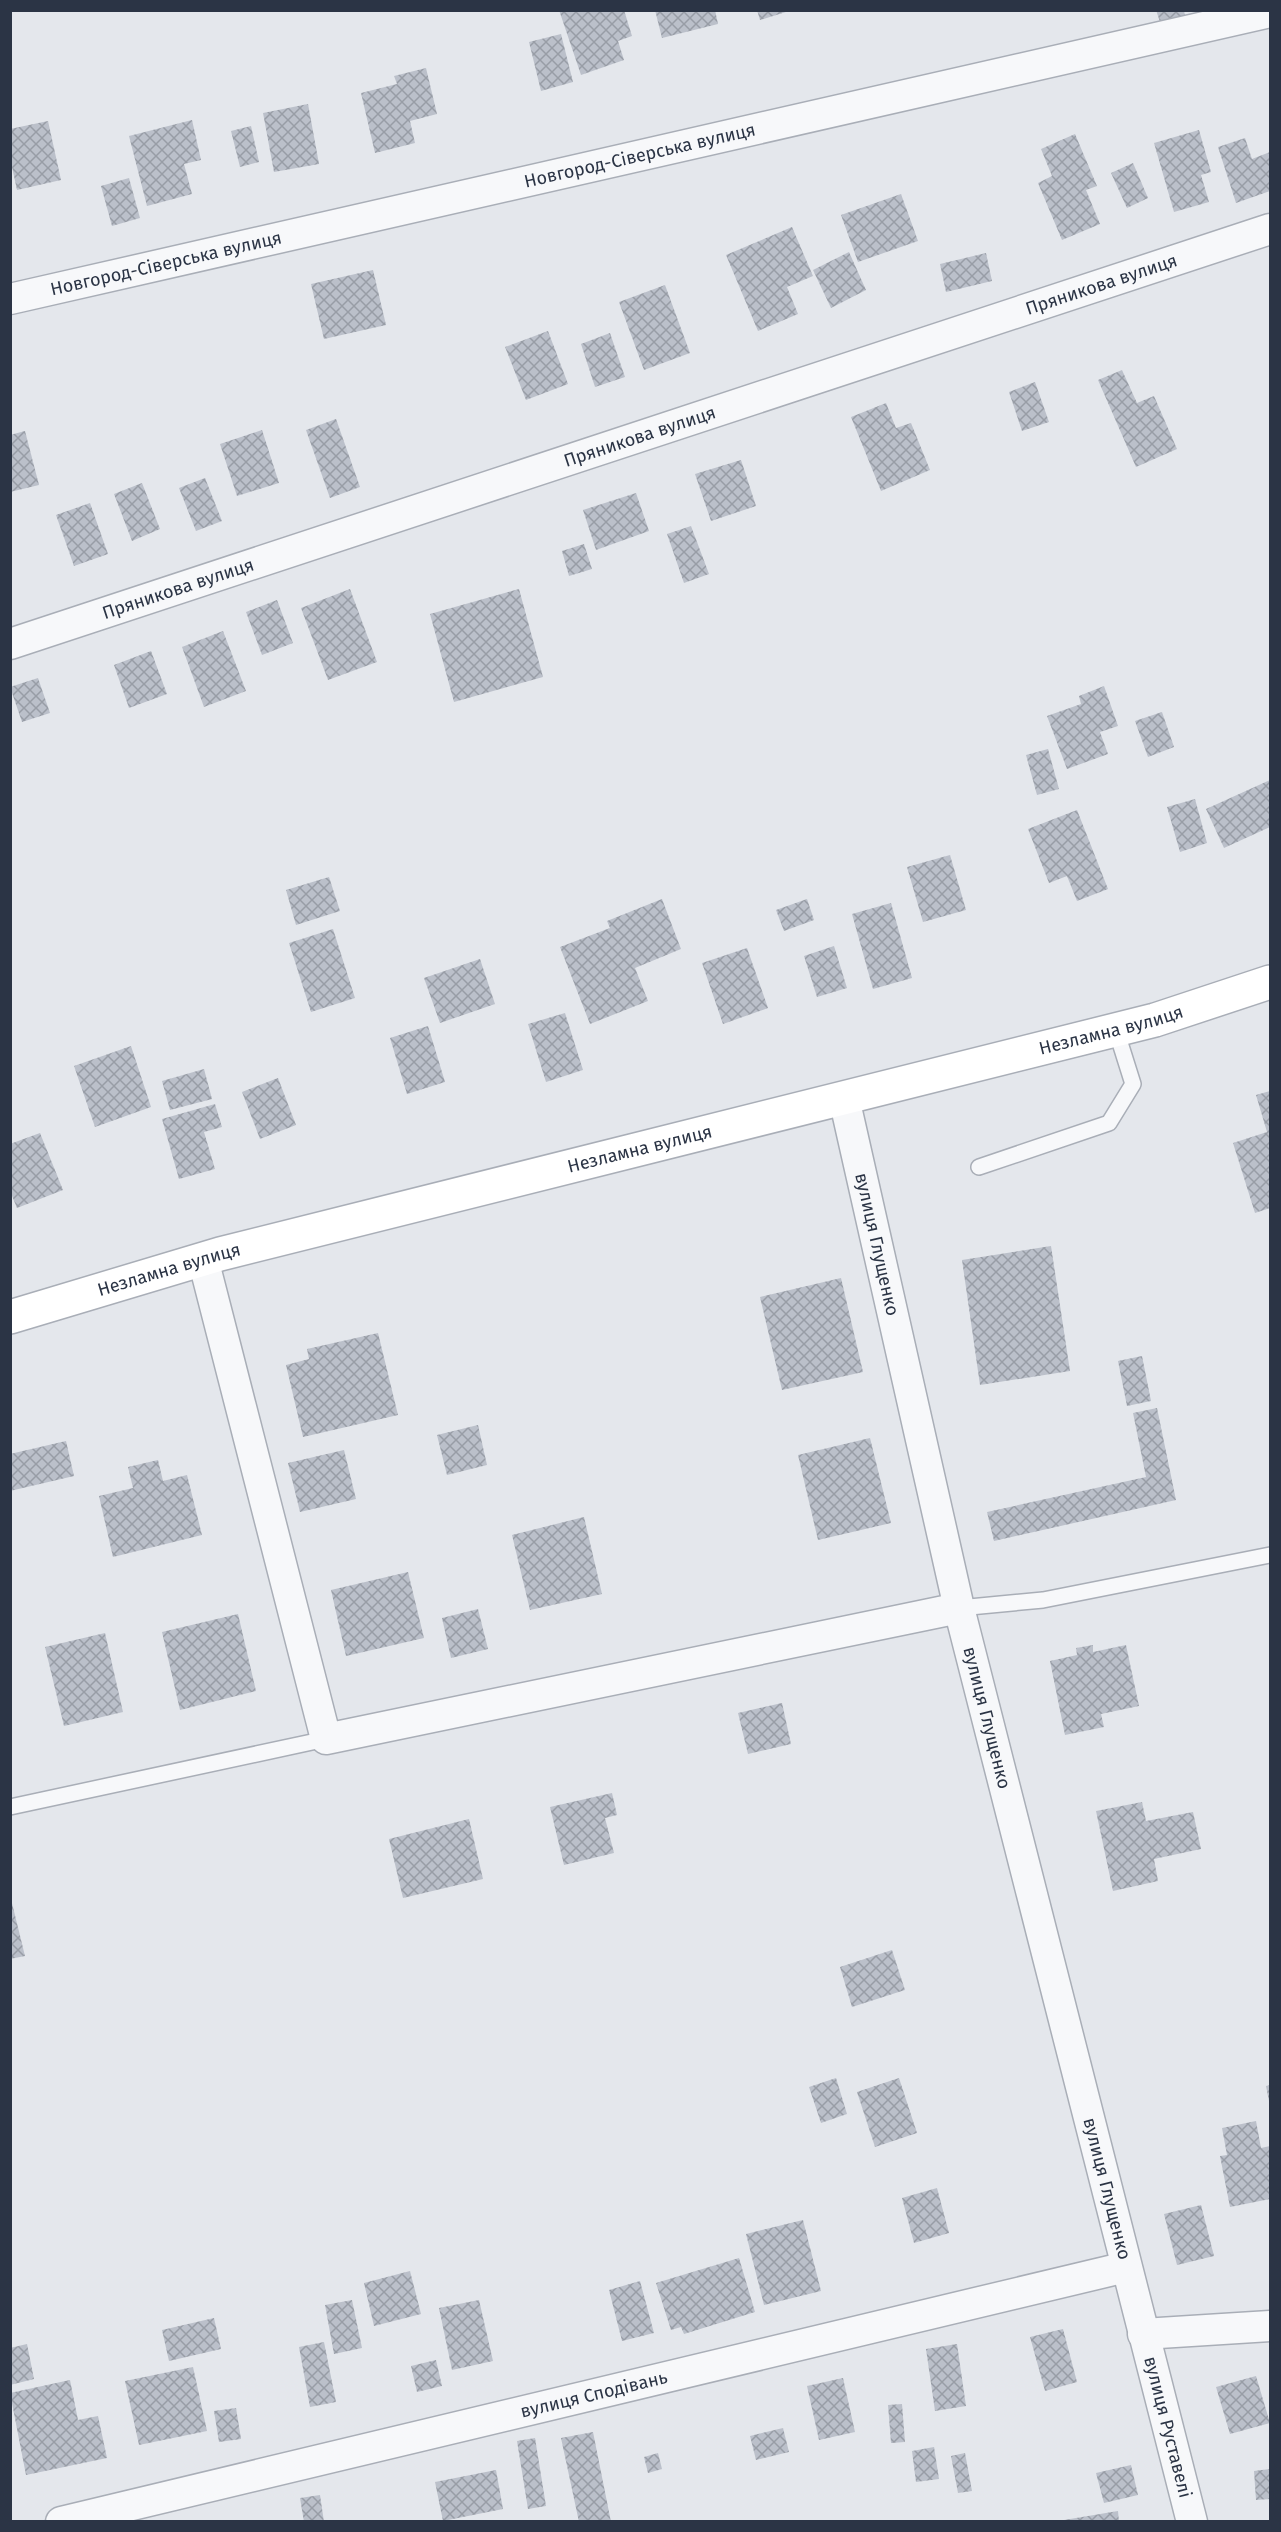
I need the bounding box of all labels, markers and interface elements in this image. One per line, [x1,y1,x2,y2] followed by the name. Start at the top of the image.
[522,119,758,193] street label: Новгород-Сіверська вулиця
[48,226,284,300] street label: Новгород-Сіверська вулиця
[1023,249,1180,320] street label: Пряникова вулиця
[561,401,718,472] street label: Пряникова вулиця
[99,553,257,624] street label: Пряникова вулиця
[1037,1000,1186,1060] street label: Незламна вулиця
[565,1120,714,1178] street label: Незламна вулиця
[850,1171,904,1318] street label: вулиця Глущенко
[95,1238,243,1301] street label: Незламна вулиця
[958,1644,1016,1791] street label: вулиця Глущенко
[1078,2115,1136,2262] street label: вулиця Глущенко
[1139,2354,1196,2500] street label: вулиця Руставелі
[518,2366,670,2423] street label: вулиця Сподівань

